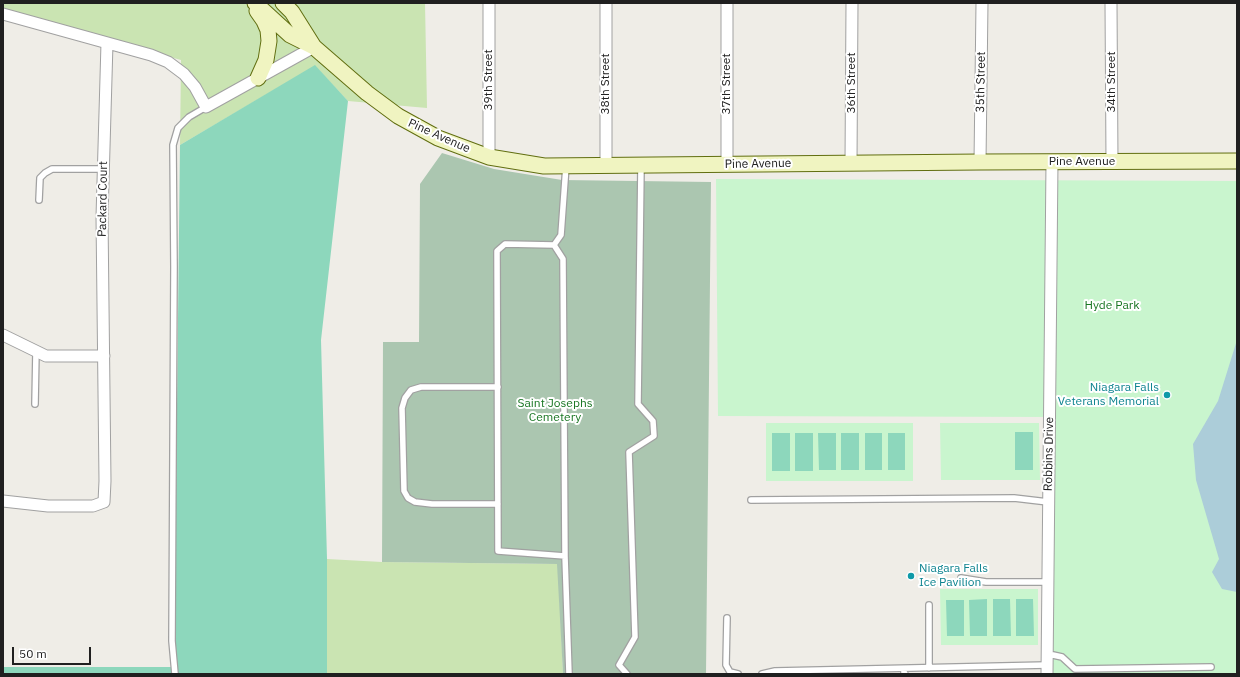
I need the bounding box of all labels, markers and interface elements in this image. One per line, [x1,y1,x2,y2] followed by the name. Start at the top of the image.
[482,49,496,111] street label: 39th Street
[973,51,989,113] street label: 35th Street
[1105,51,1119,113] street label: 34th Street
[845,52,859,114] street label: 36th Street
[599,53,613,115] street label: 38th Street
[720,53,734,115] street label: 37th Street
[406,116,472,156] street label: Pine Avenue
[1049,155,1115,169] street label: Pine Avenue
[725,156,791,172] street label: Pine Avenue
[95,161,111,237] street label: Packard Court
[1084,299,1140,313] park label: Hyde Park
[1058,381,1159,409] place label: Niagara Falls Veterans Memorial
[1162,390,1172,400] marker: Niagara Falls Veterans Memorial
[517,397,593,425] park label: Saint Josephs Cemetery
[1041,417,1057,491] street label: Robbins Drive
[919,562,988,590] place label: Niagara Falls Ice Pavilion
[906,571,916,581] marker: Niagara Falls Ice Pavilion
[14,639,93,665] scale bar
[19,646,47,661] text: 50 m

